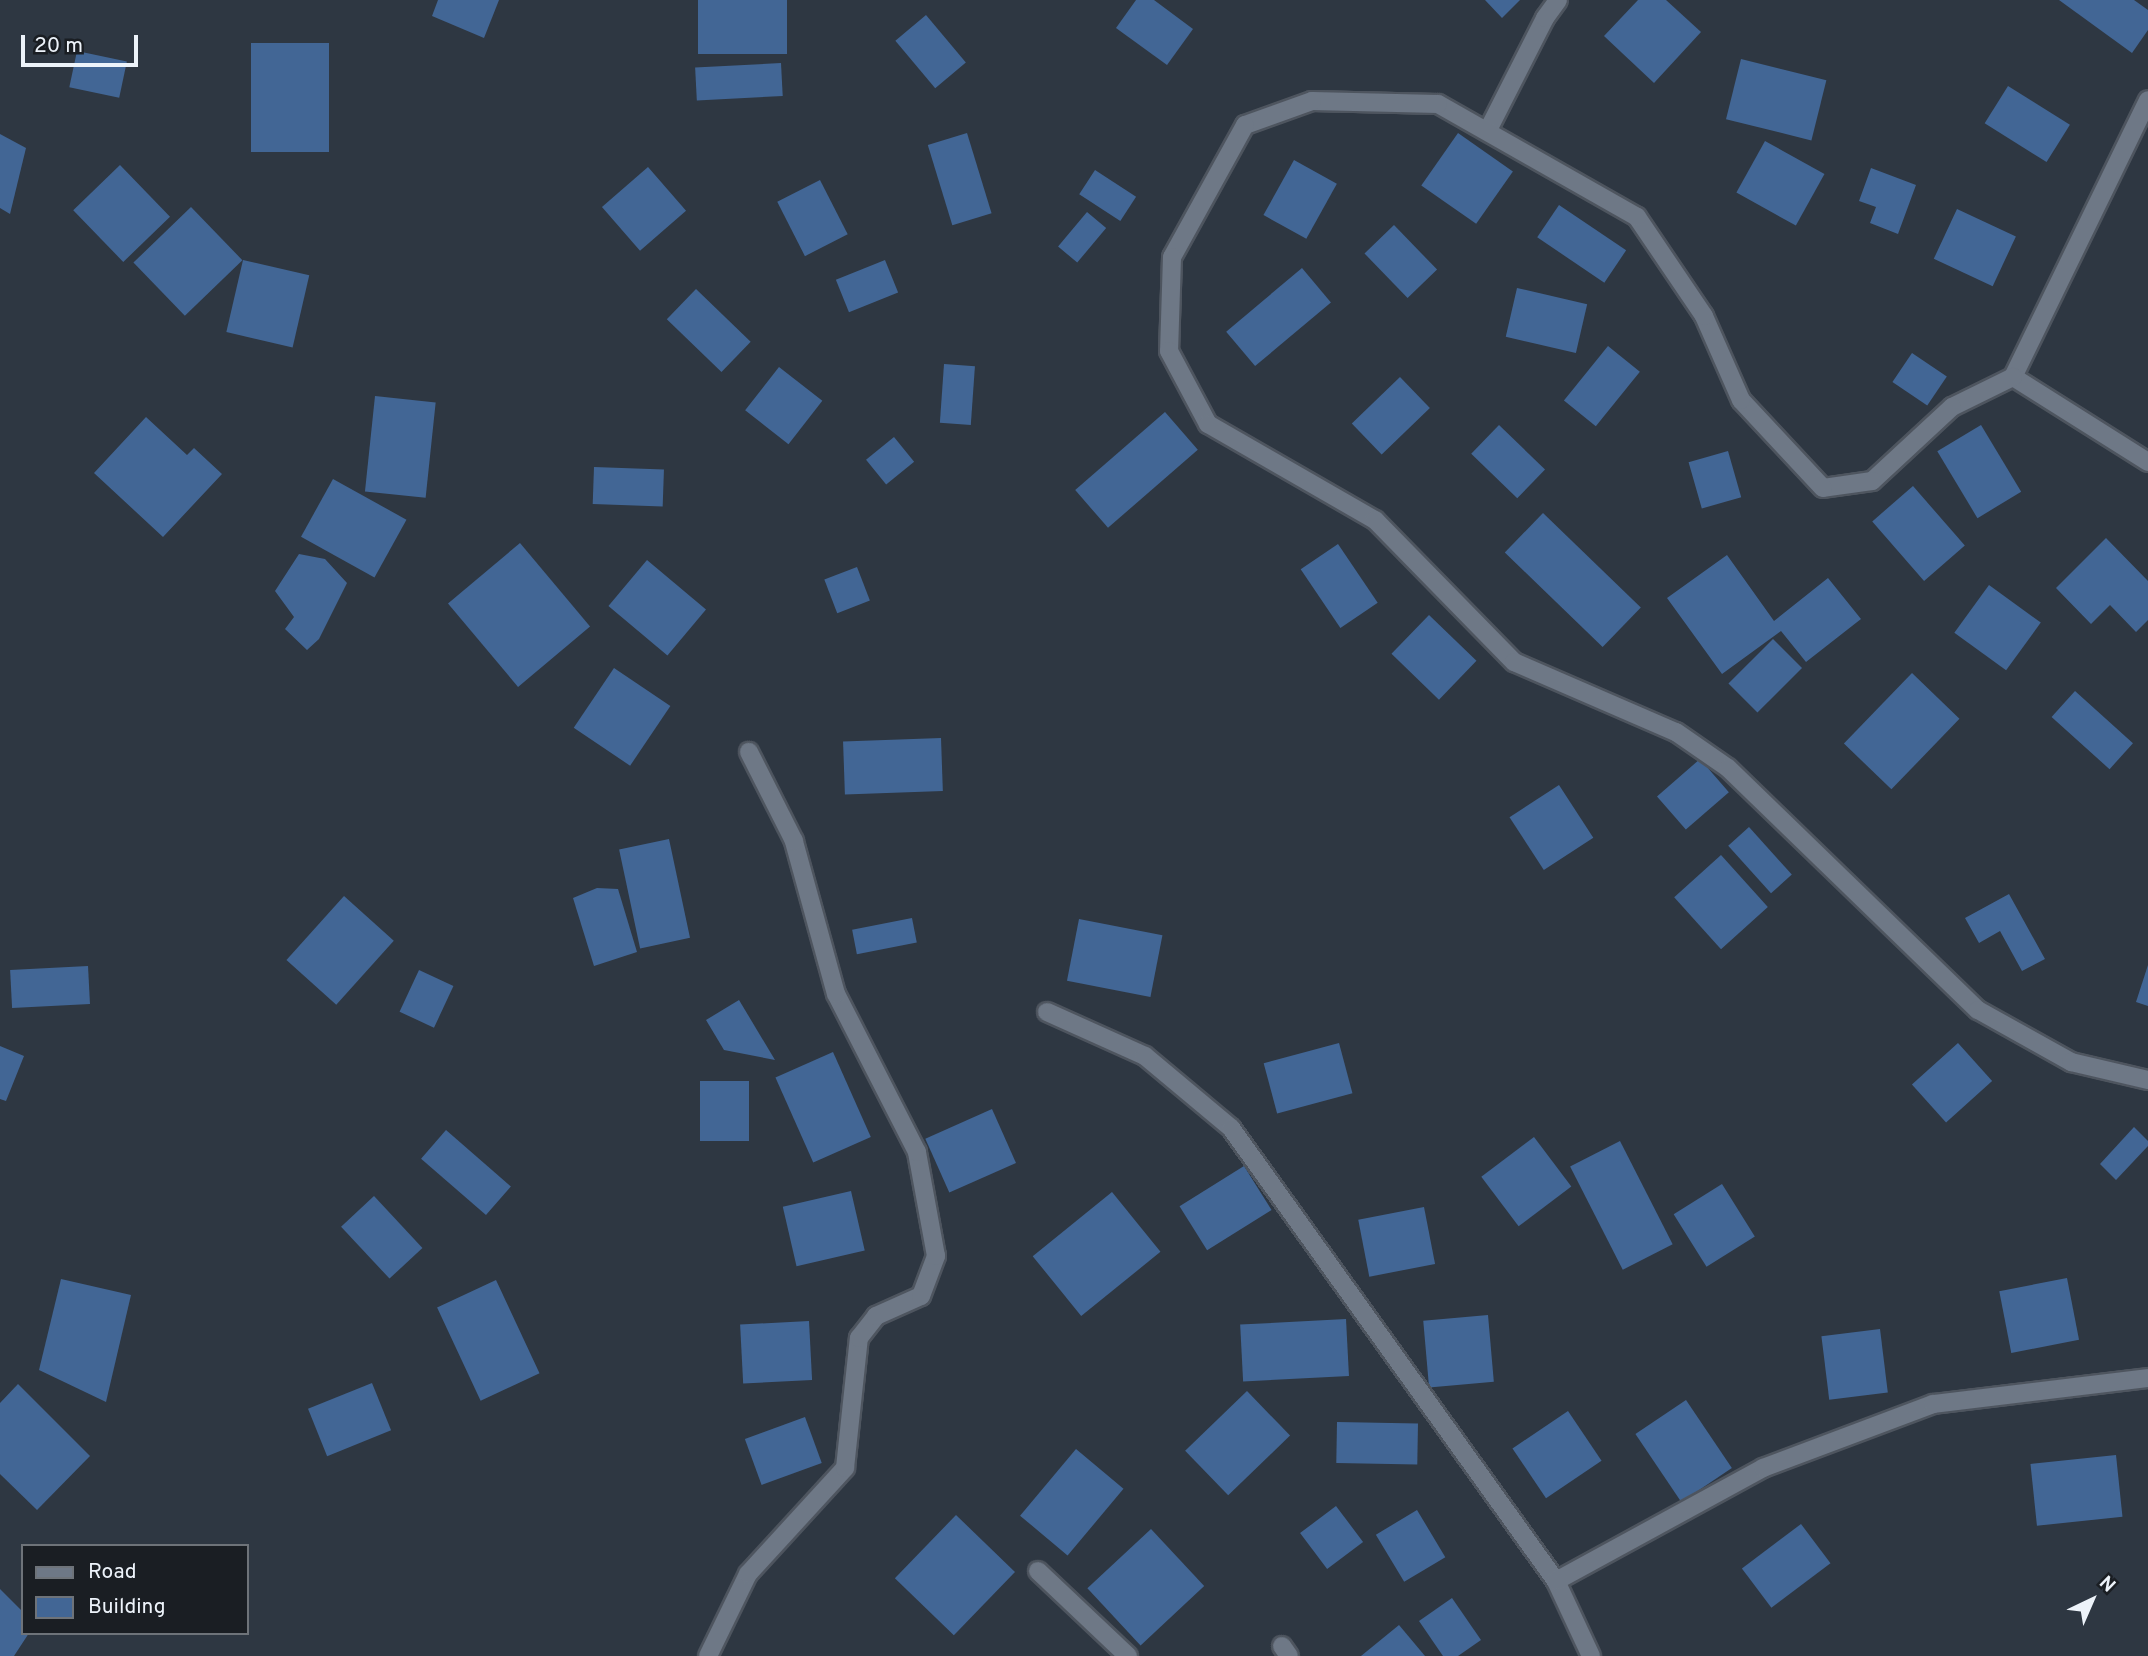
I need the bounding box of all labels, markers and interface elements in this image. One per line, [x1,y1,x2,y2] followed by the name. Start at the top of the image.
[24,21,142,65] scale bar
[34,33,83,60] text: 20 m
[21,1544,248,1635] legend
[88,1559,137,1586] text: Road
[2057,1565,2127,1635] north arrow
[2093,1572,2120,1598] text: N
[88,1594,166,1621] text: Building

